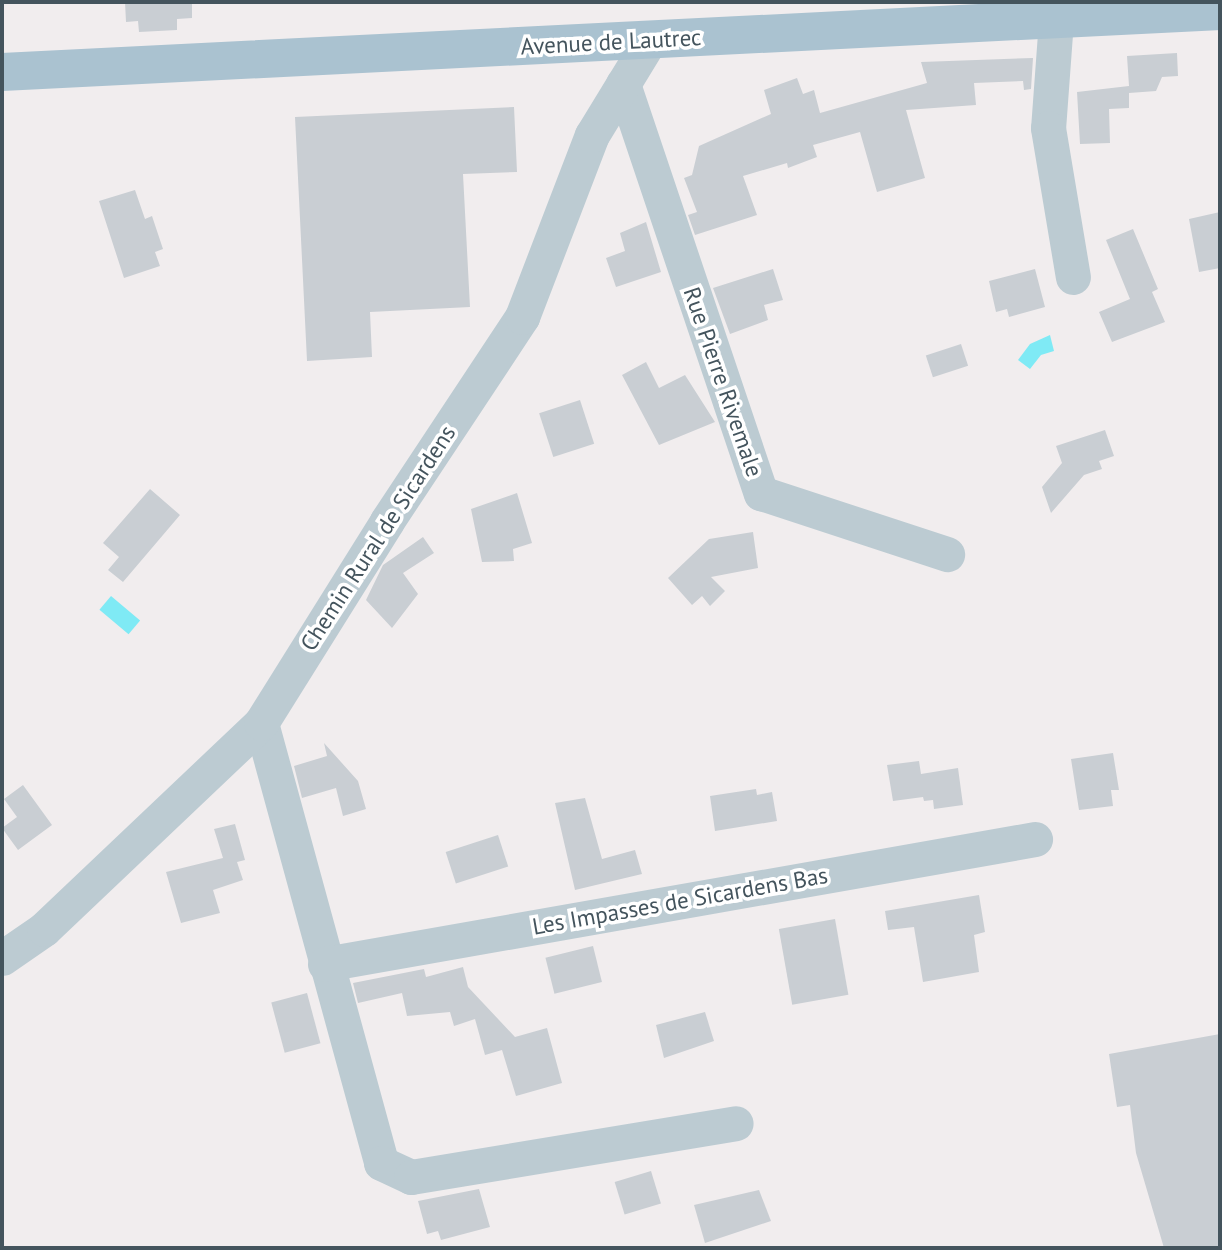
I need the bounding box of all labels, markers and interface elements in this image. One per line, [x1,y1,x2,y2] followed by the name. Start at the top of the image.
[520,23,702,61] street label: Avenue de Lautrec
[678,284,768,480] street label: Rue Pierre Rivemale
[295,420,461,656] street label: Chemin Rural de Sicardens
[530,861,830,941] street label: Les Impasses de Sicardens Bas

